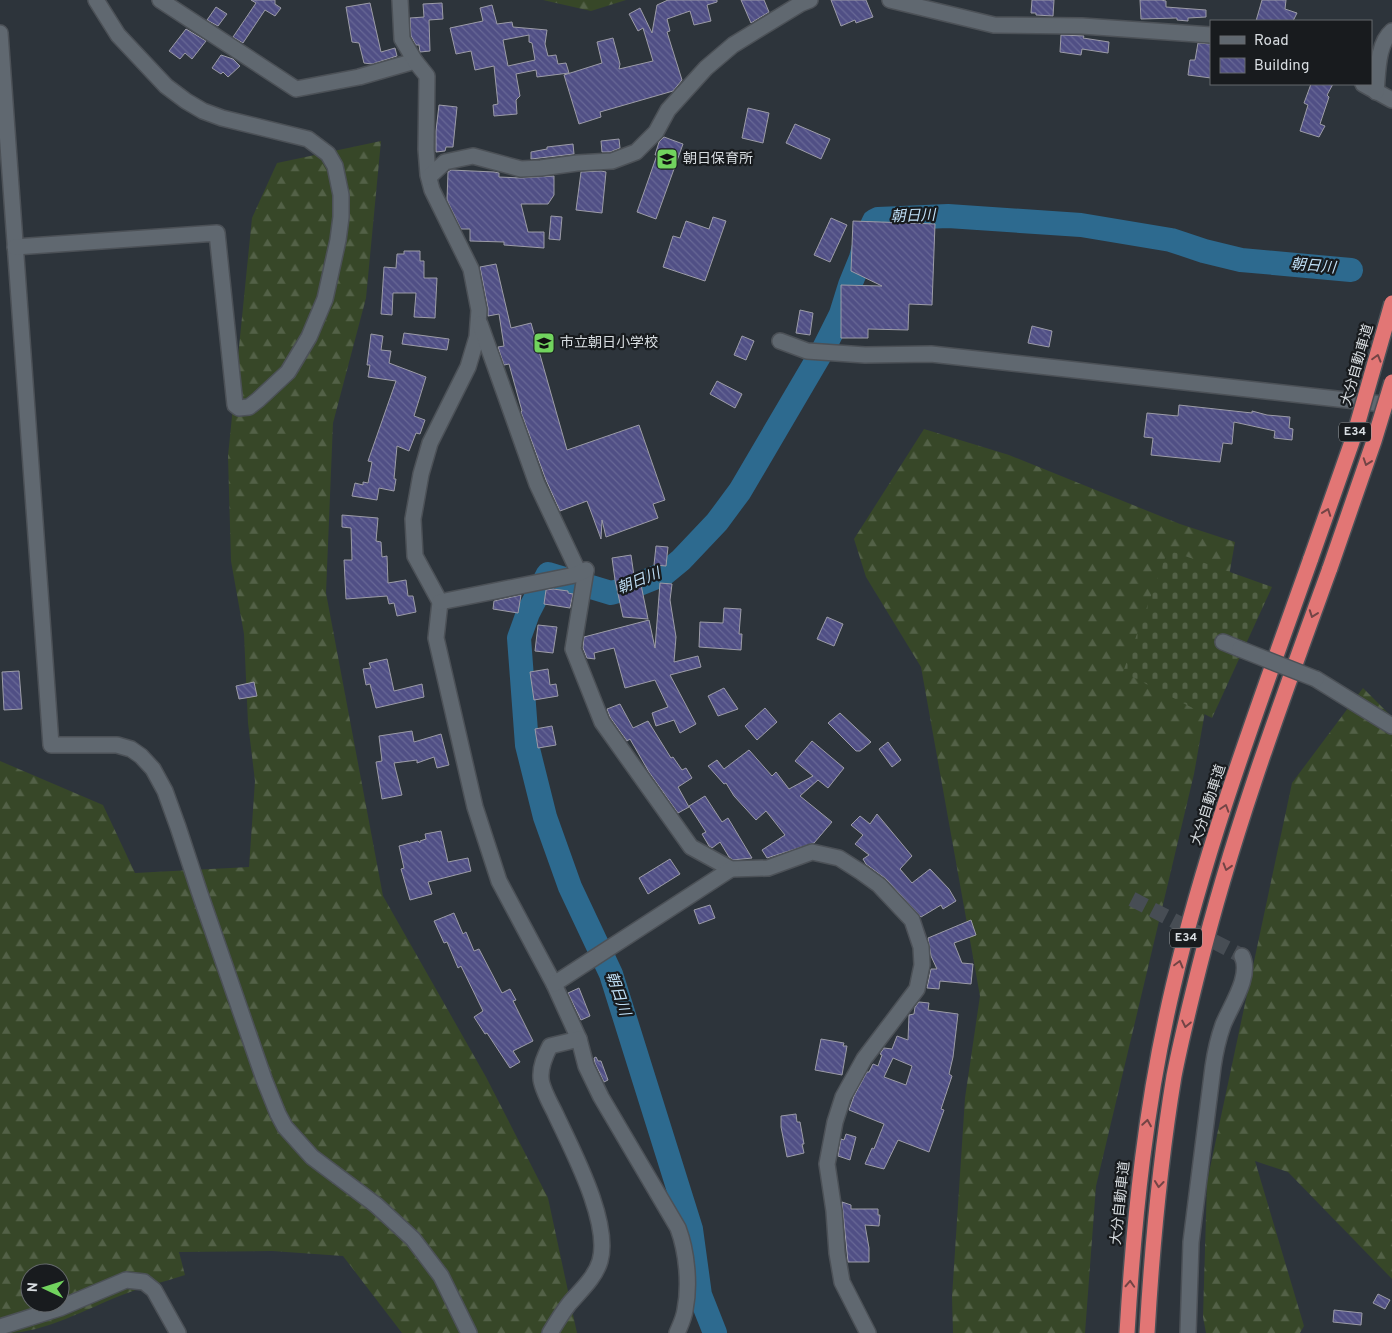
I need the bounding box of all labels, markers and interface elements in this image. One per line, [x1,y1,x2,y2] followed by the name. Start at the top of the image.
[1210,20,1372,85] legend
[1254,32,1289,51] text: Road
[1254,57,1309,76] text: Building
[655,147,679,171] school or university icon: 朝日保育所
[683,151,753,168] place label: 朝日保育所
[890,207,938,227] water label: 朝日川
[1290,256,1338,279] water label: 朝日川
[1338,322,1378,408] street label: 大分自動車道
[532,331,556,355] school or university icon: 市立朝日小学校
[560,335,658,352] place label: 市立朝日小学校
[1372,354,1382,362] one-way arrow
[1339,422,1371,442] road number: E34
[1363,458,1373,466] one-way arrow
[1321,508,1331,517] one-way arrow
[615,564,665,599] water label: 朝日川
[1309,609,1319,617] one-way arrow
[1188,762,1230,848] street label: 大分自動車道
[1219,804,1229,812] one-way arrow
[1222,862,1232,870] one-way arrow
[1170,928,1202,948] road number: E34
[1173,959,1184,968] one-way arrow
[601,970,634,1020] water label: 朝日川
[1181,1019,1192,1028] one-way arrow
[1142,1118,1152,1127] one-way arrow
[1108,1160,1134,1246] street label: 大分自動車道
[1154,1180,1165,1188] one-way arrow
[20,1263,70,1313] north arrow
[1125,1280,1136,1288] one-way arrow
[25,1282,42,1293] text: N

